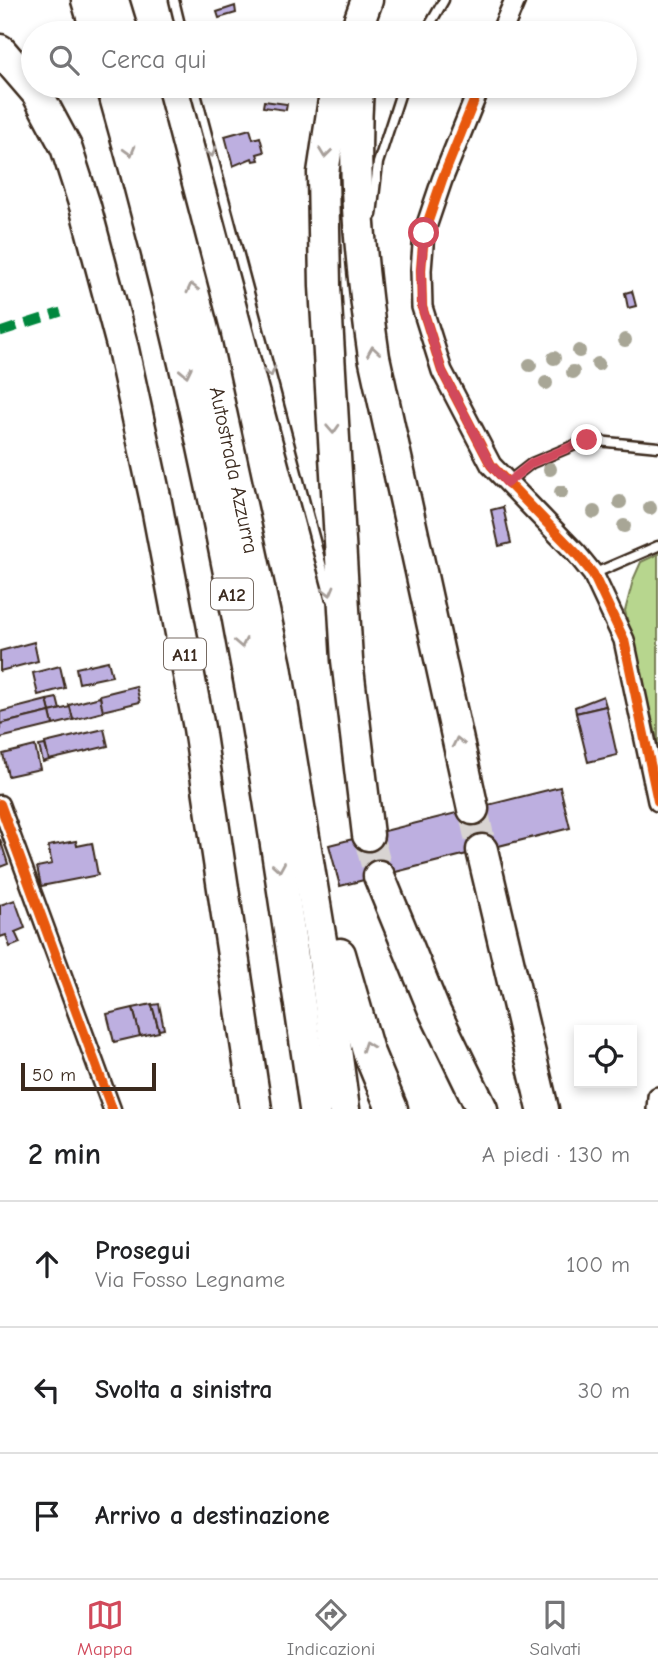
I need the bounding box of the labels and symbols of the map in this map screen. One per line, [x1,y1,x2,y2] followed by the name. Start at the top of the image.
[122,145,137,157] one-way arrow
[203,146,217,158] one-way arrow
[318,147,333,159] one-way arrow
[408,217,439,248] route start
[186,282,201,294] one-way arrow
[366,345,381,357] one-way arrow
[262,365,276,377] one-way arrow
[178,366,193,378] one-way arrow
[205,384,263,556] street label: Autostrada Azzurra
[326,424,341,435] one-way arrow
[571,424,602,455] route end
[211,579,253,610] road number: A12
[320,585,335,597] one-way arrow
[233,637,248,649] one-way arrow
[164,638,206,670] road number: A11
[452,736,466,748] one-way arrow
[271,861,286,873] one-way arrow
[361,1040,375,1052] one-way arrow
[21,1060,156,1092] scale bar

